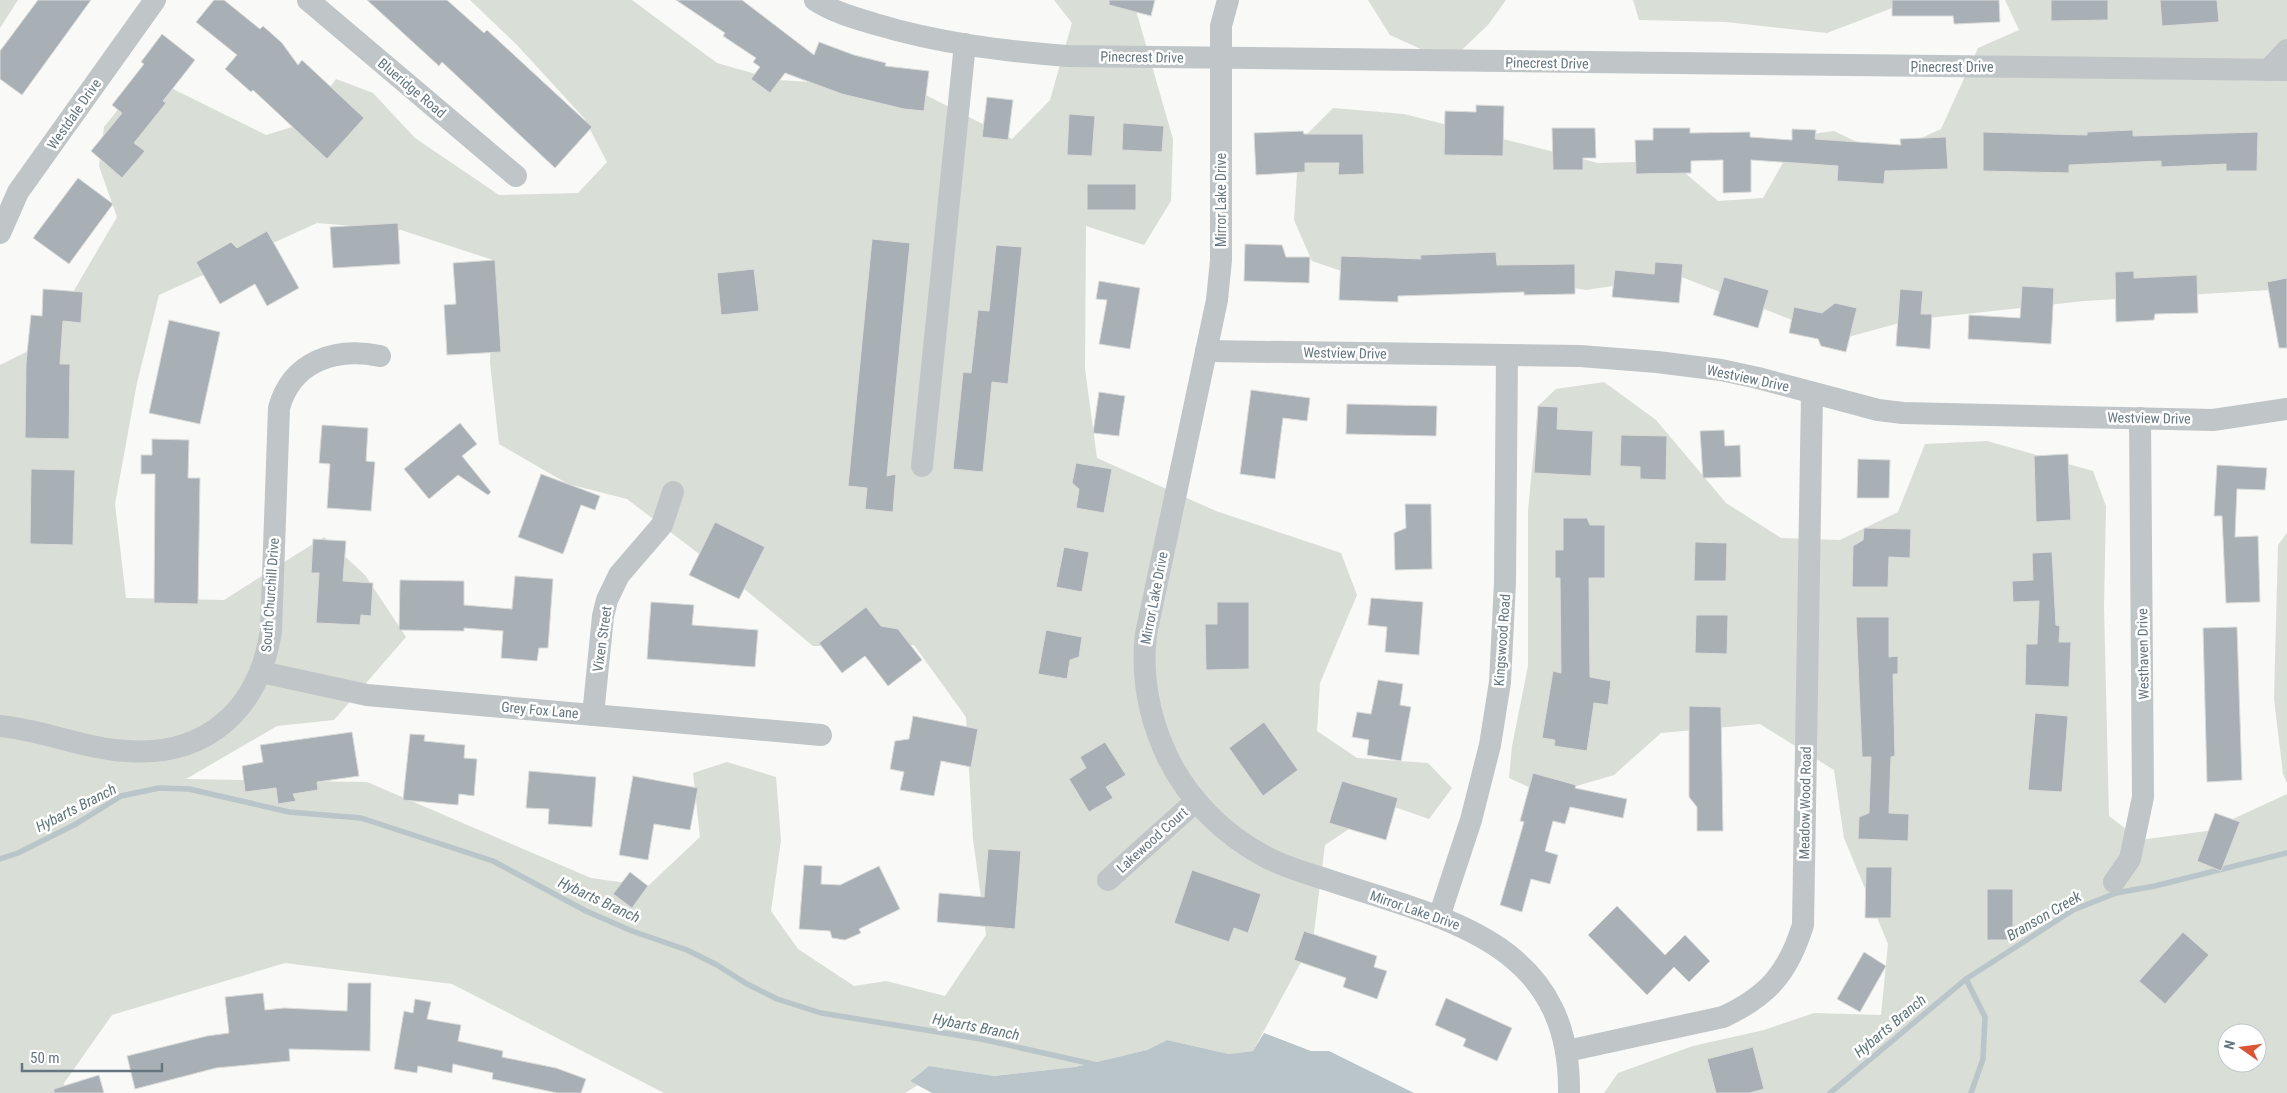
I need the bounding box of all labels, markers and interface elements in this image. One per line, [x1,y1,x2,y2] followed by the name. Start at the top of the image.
[1100,48,1184,66] street label: Pinecrest Drive
[1505,54,1589,72] street label: Pinecrest Drive
[375,55,449,121] street label: Blueridge Road
[1910,59,1994,75] street label: Pinecrest Drive
[44,75,104,152] street label: Westdale Drive
[1213,153,1229,247] street label: Mirror Lake Drive
[1303,344,1387,362] street label: Westview Drive
[1705,361,1791,395] street label: Westview Drive
[2107,409,2191,427] street label: Westview Drive
[258,537,282,653] street label: South Churchill Drive
[1137,550,1171,646] street label: Mirror Lake Drive
[1491,593,1513,687] street label: Kingswood Road
[589,605,615,673] street label: Vixen Street
[2134,608,2152,700] street label: Westhaven Drive
[501,699,580,721] street label: Grey Fox Lane
[1796,746,1814,860] street label: Meadow Wood Road
[33,780,119,836] water label: Hybarts Branch
[1113,804,1191,876] street label: Lakewood Court
[555,873,643,927] water label: Hybarts Branch
[1368,887,1462,933] street label: Mirror Lake Drive
[2003,887,2085,945] water label: Branson Creek
[1850,991,1930,1061] water label: Hybarts Branch
[931,1010,1021,1044] water label: Hybarts Branch
[2217,1023,2267,1073] north arrow
[2221,1039,2238,1051] text: N
[22,1040,162,1072] scale bar
[30,1049,60,1067] text: 50 m

